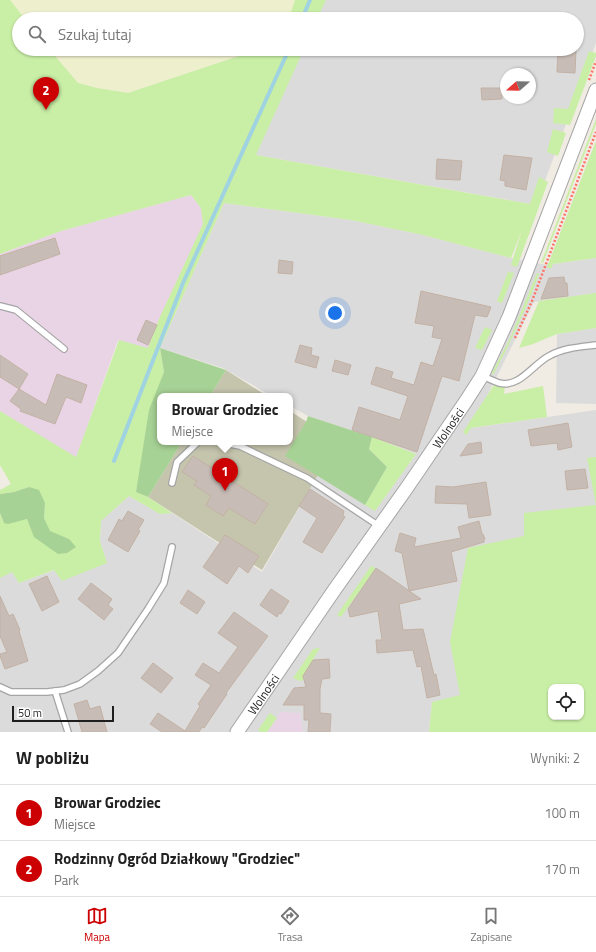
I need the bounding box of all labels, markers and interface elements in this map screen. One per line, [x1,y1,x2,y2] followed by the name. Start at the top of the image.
[12,12,584,56] search box
[26,23,48,45] icon: search
[58,23,131,46] text: Szukaj tutaj
[500,68,536,104] north arrow
[33,77,59,110] pin: 2
[325,303,345,323] your location
[157,393,293,445] popup
[172,398,278,421] text: Browar Grodziec
[427,404,468,452] street label: Wolności
[172,421,213,441] text: Miejsce
[212,458,238,491] pin: 1
[242,670,284,718] street label: Wolności
[548,684,584,720] map controls
[548,684,584,720] button: locate
[12,704,114,723] scale bar
[18,705,42,721] text: 50 m
[16,745,89,771] text: W pobliżu
[530,748,580,768] text: Wyniki: 2
[54,791,161,814] text: Browar Grodziec
[25,803,33,823] text: 1
[544,803,580,823] text: 100 m
[54,814,95,834] text: Miejsce
[54,847,300,870] text: Rodzinny Ogród Działkowy "Grodziec"
[25,859,33,879] text: 2
[544,859,580,879] text: 170 m
[54,870,79,890] text: Park
[84,905,110,945] tab: Mapa
[278,905,303,945] tab: Trasa
[470,905,512,945] tab: Zapisane

